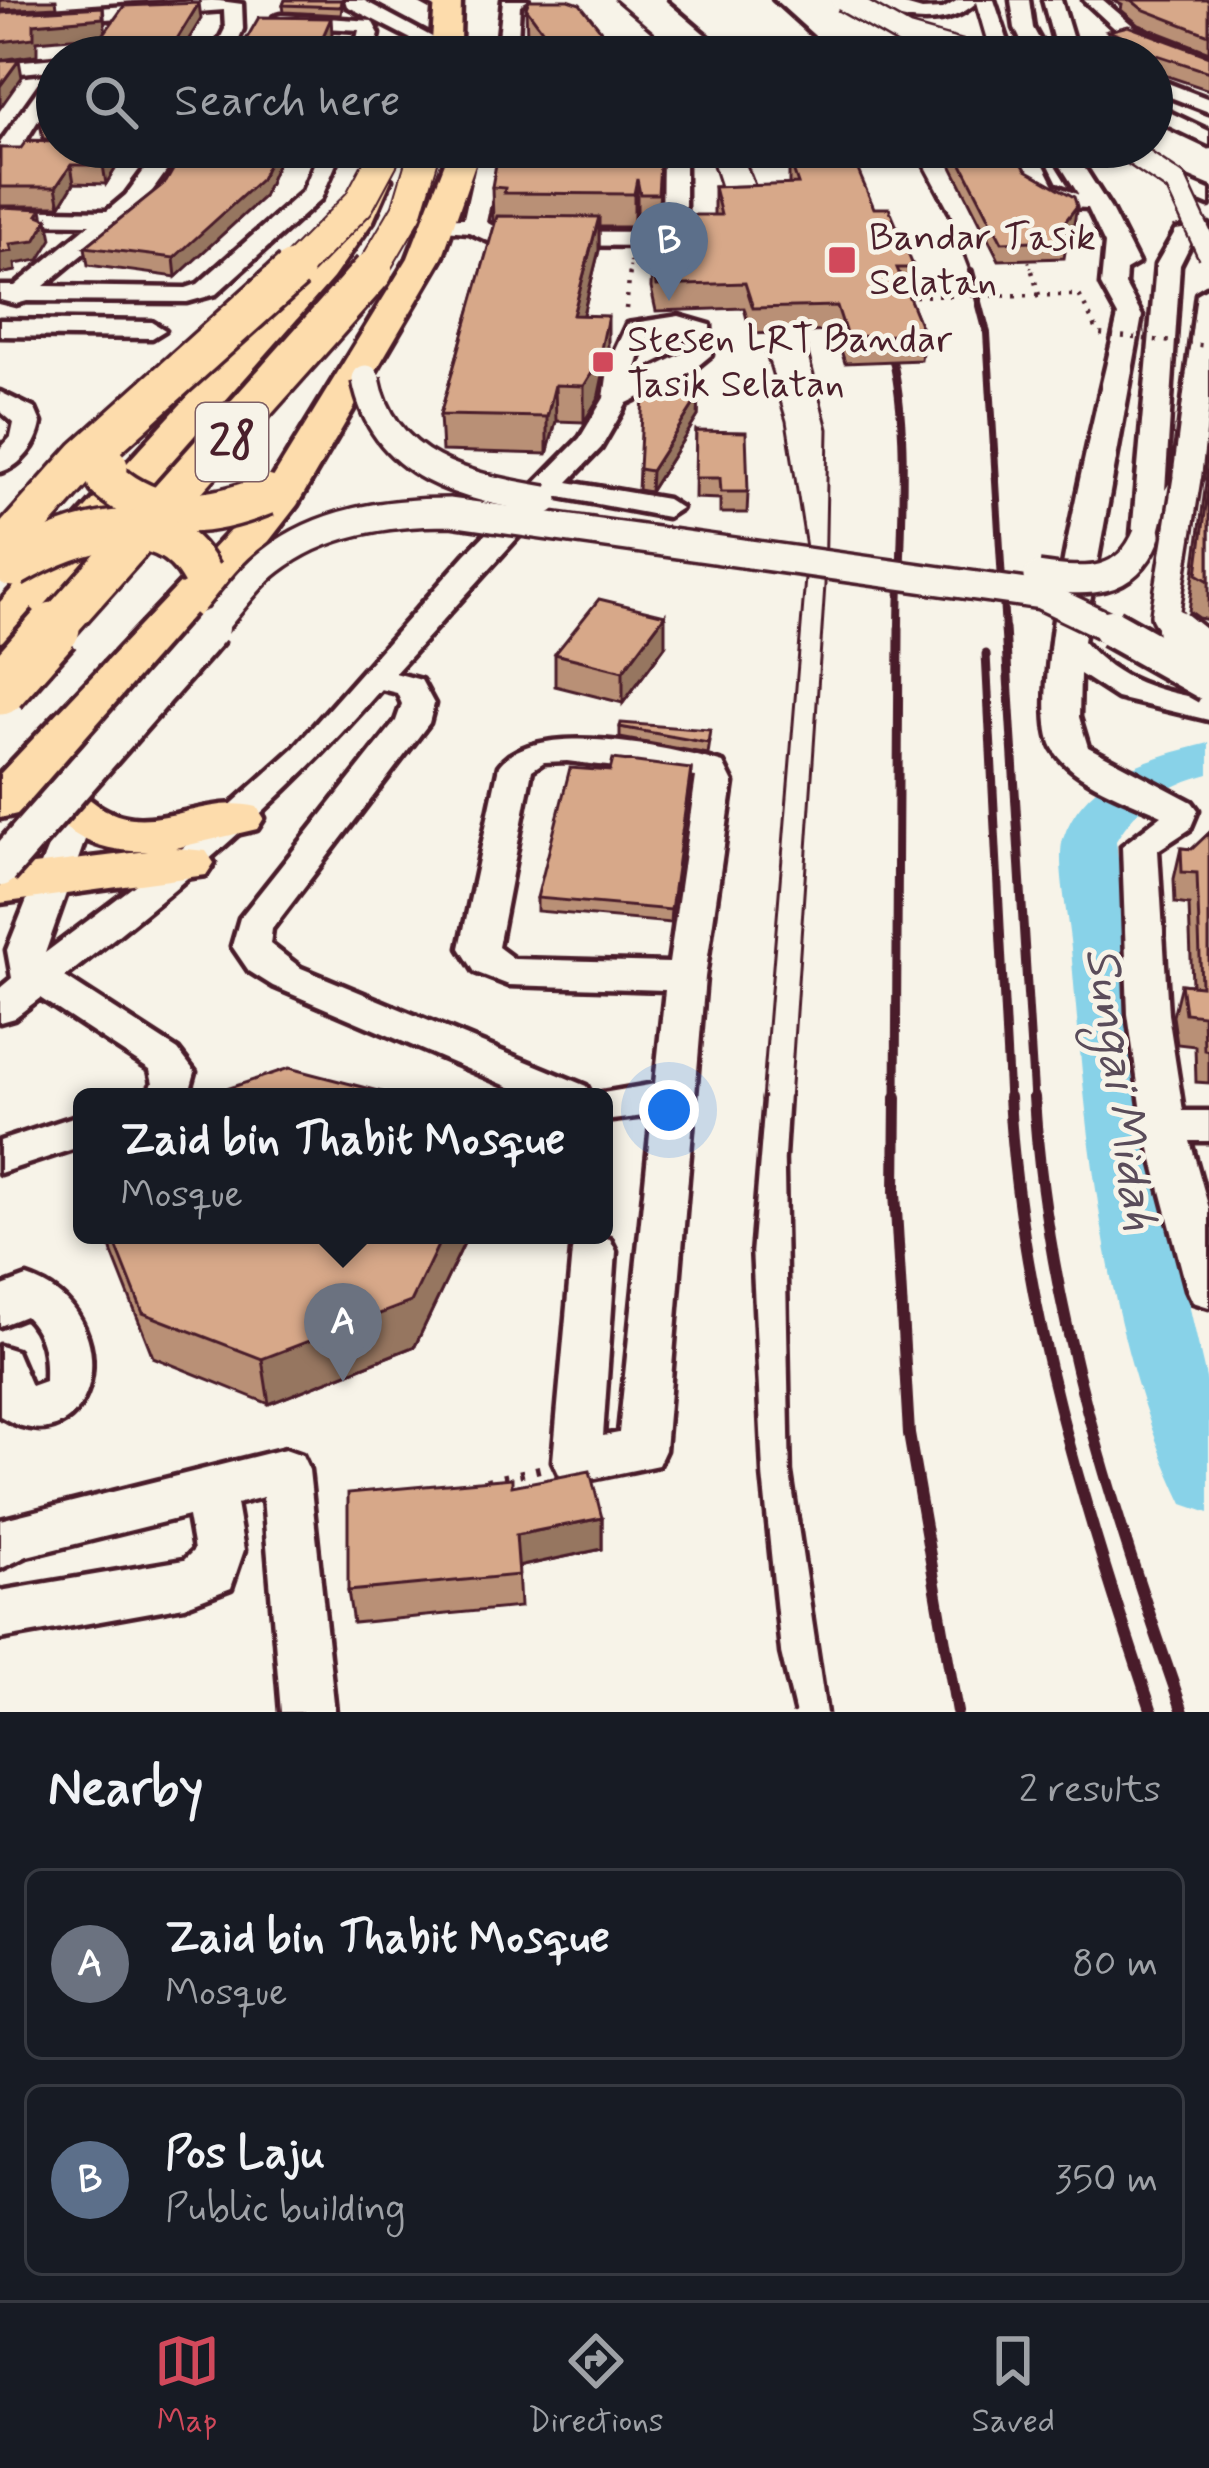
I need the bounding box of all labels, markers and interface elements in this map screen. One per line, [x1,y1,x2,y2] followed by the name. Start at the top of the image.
[36,36,1173,168] search box
[78,69,144,135] icon: search
[174,73,401,132] text: Search here
[630,202,708,301] pin: B
[869,213,1096,309] place label: Bandar Tasik Selatan
[826,244,858,276] marker: Bandar Tasik Selatan
[627,315,953,411] place label: Stesen LRT Bandar Tasik Selatan
[590,349,616,375] marker: Stesen LRT Bandar Tasik Selatan
[196,403,268,481] road number: 28
[1062,943,1173,1236] water label: Sungai Midah
[639,1080,699,1140] your location
[73,1088,613,1244] popup
[120,1111,566,1170] text: Zaid bin Thabit Mosque
[120,1170,243,1221] text: Mosque
[304,1283,382,1382] pin: A
[48,1757,203,1823] text: Nearby
[1019,1765,1161,1816] text: 2 results
[165,1909,610,1968] text: Zaid bin Thabit Mosque
[77,1939,103,1990] text: A
[1072,1939,1158,1990] text: 80 m
[165,1968,287,2019] text: Mosque
[165,2125,325,2184] text: Pos Laju
[78,2155,102,2206] text: B
[1055,2155,1158,2206] text: 350 m
[165,2184,405,2235] text: Public building
[154,2328,220,2444] tab: Map
[528,2328,664,2444] tab: Directions
[972,2328,1055,2444] tab: Saved

